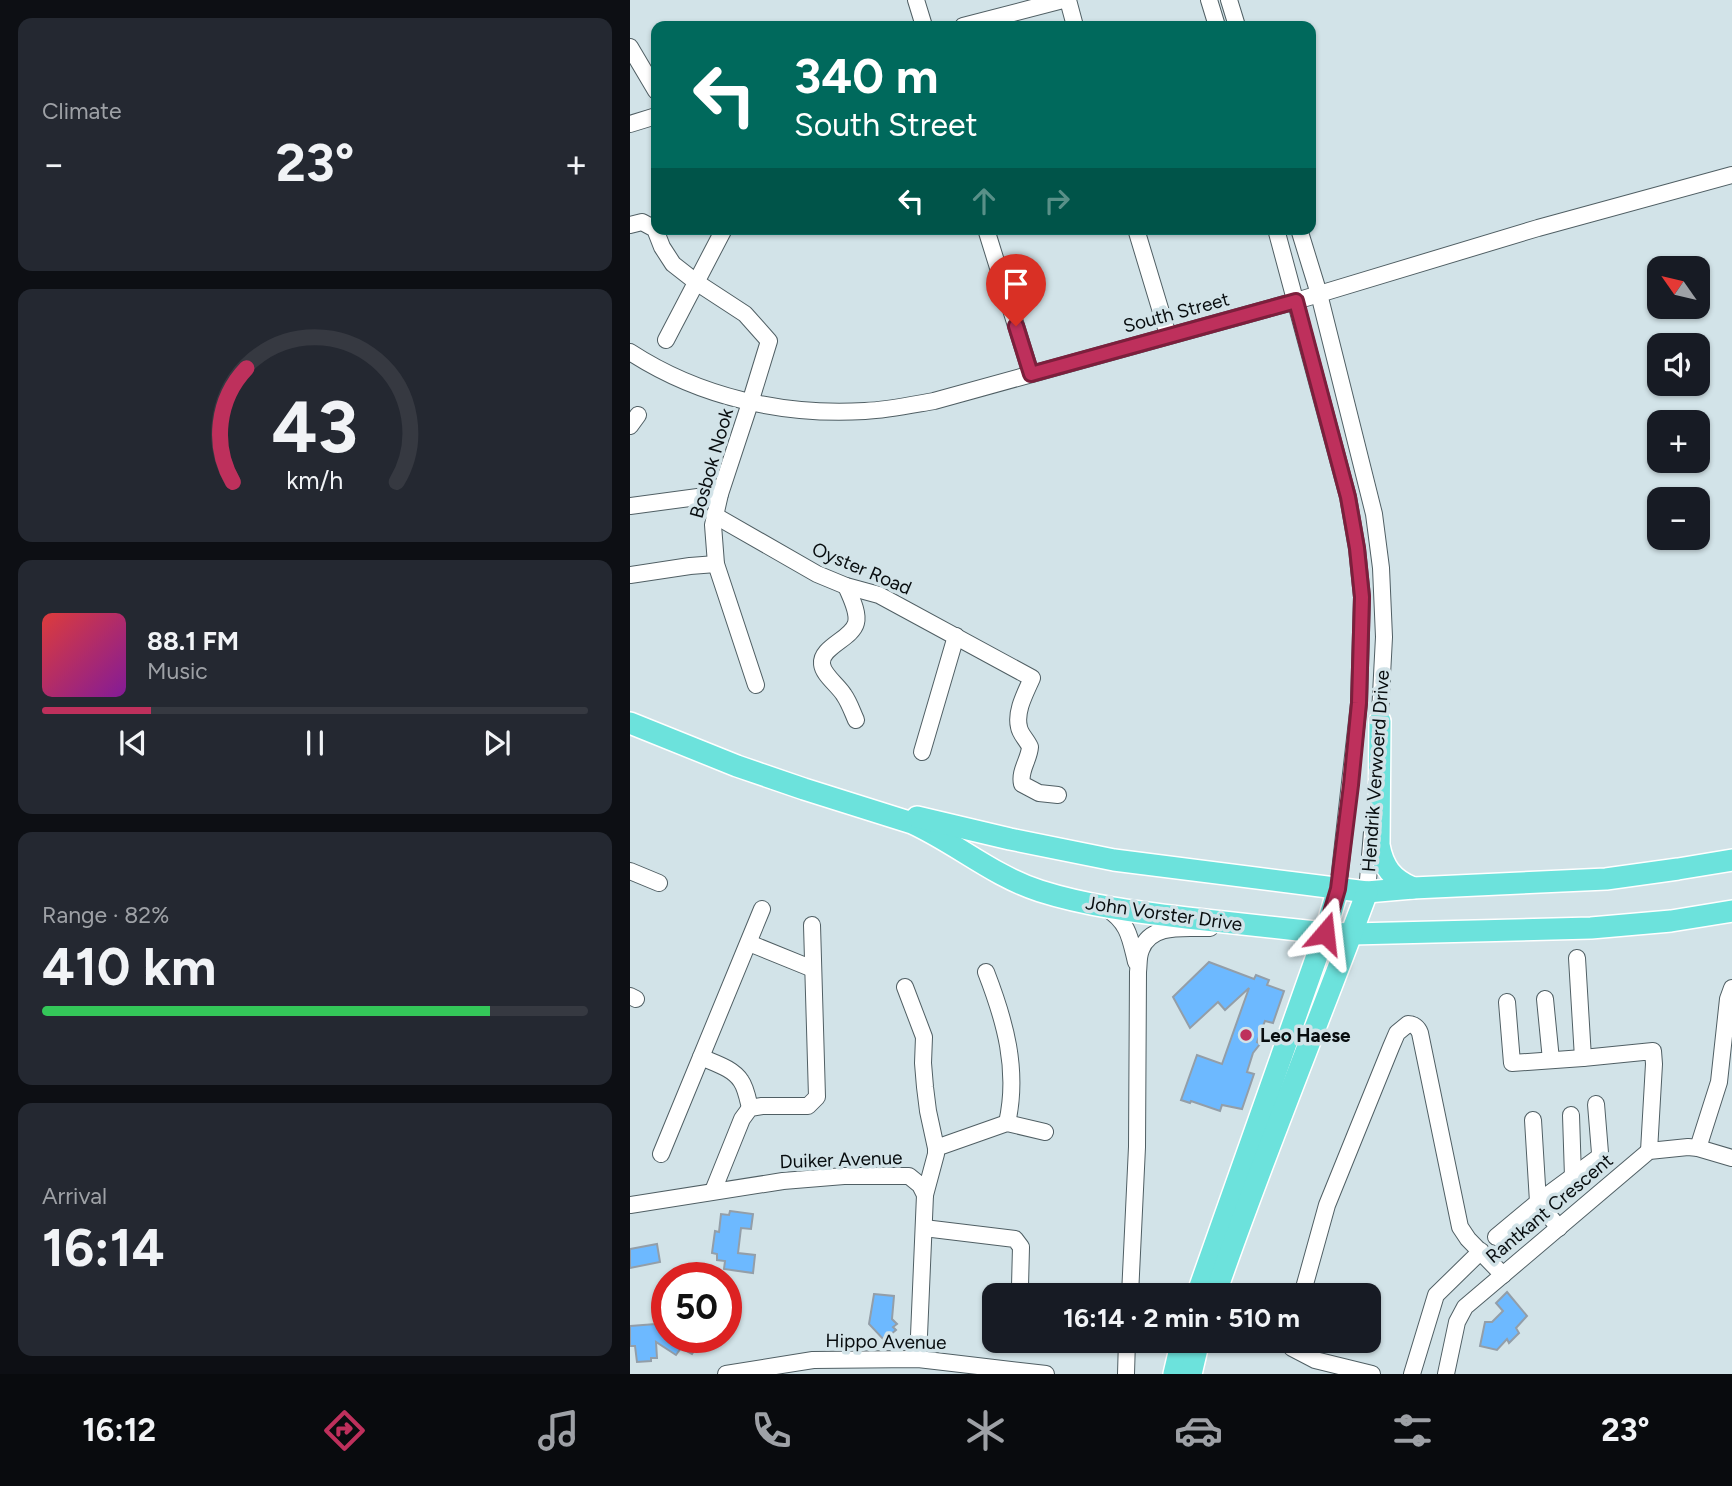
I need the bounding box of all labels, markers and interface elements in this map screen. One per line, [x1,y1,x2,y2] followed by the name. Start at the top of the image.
[794,46,938,105] text: 340 m
[679,49,770,140] icon: left
[42,97,121,125] text: Climate
[794,106,978,144] text: South Street
[276,132,354,194] text: 23°
[42,141,66,187] text: −
[564,141,588,187] text: +
[892,182,930,220] icon: left
[965,182,1003,220] icon: ahead
[1038,182,1076,220] icon: right
[986,254,1046,326] pin
[1647,256,1710,318] north arrow
[1647,256,1710,550] map controls
[997,265,1035,303] icon: arrive
[1121,287,1232,338] street label: South Street
[1647,333,1710,396] button: sound
[272,383,358,470] text: 43
[685,405,738,521] street label: Bosbok Nook
[1647,410,1710,473] button: +
[286,465,344,495] text: km/h
[1647,487,1710,550] button: −
[809,537,915,600] street label: Oyster Road
[147,625,239,657] text: 88.1 FM
[147,657,208,685] text: Music
[1357,669,1394,873] street label: Hendrik Verwoerd Drive
[114,724,152,762] icon: previous
[296,724,334,762] icon: pause
[478,724,516,762] icon: next
[1084,891,1244,936] street label: John Vorster Drive
[1288,896,1362,970] position arrow
[42,901,169,929] text: Range · 82%
[42,936,216,998] text: 410 km
[1260,1024,1351,1047] place label: Leo Haese
[1238,1027,1254,1043] marker: Leo Haese
[779,1146,903,1173] street label: Duiker Avenue
[1481,1149,1617,1268] street label: Rantkant Crescent
[42,1182,107,1210] text: Arrival
[42,1217,165,1279] text: 16:14
[651,1262,742,1353] speed limit sign: 50
[1063,1302,1300,1334] text: 16:14 · 2 min · 510 m
[825,1329,947,1354] street label: Hippo Avenue
[320,1406,369,1455] icon: directions
[534,1406,583,1455] icon: music
[747,1406,796,1455] icon: phone
[961,1406,1010,1455] icon: climate
[1174,1406,1223,1455] icon: car
[1388,1406,1437,1455] icon: filters
[82,1411,156,1449] text: 16:12
[1601,1411,1650,1449] text: 23°

